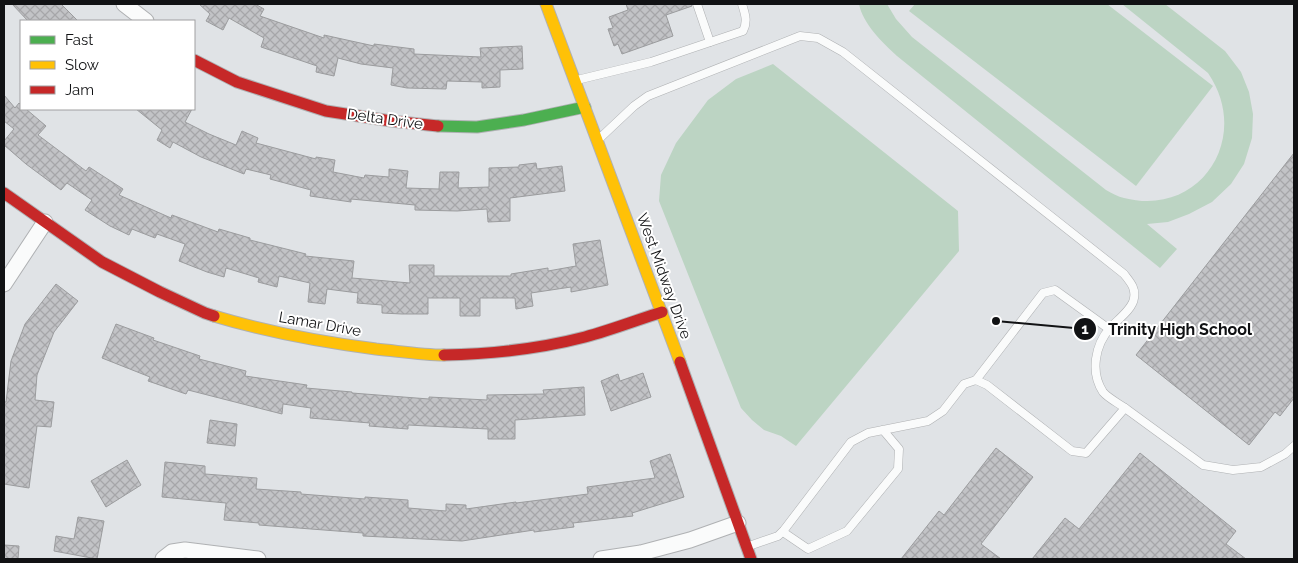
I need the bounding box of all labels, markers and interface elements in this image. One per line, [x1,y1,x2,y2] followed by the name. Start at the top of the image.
[20,20,195,110] legend
[65,31,93,49] text: Fast
[65,56,99,74] text: Slow
[65,81,94,99] text: Jam
[346,105,424,133] street label: Delta Drive
[633,211,695,342] street label: West Midway Drive
[277,308,363,340] street label: Lamar Drive
[1073,313,1262,344] callout: Trinity High School
[1081,320,1089,338] text: 1
[1108,320,1253,339] text: Trinity High School

